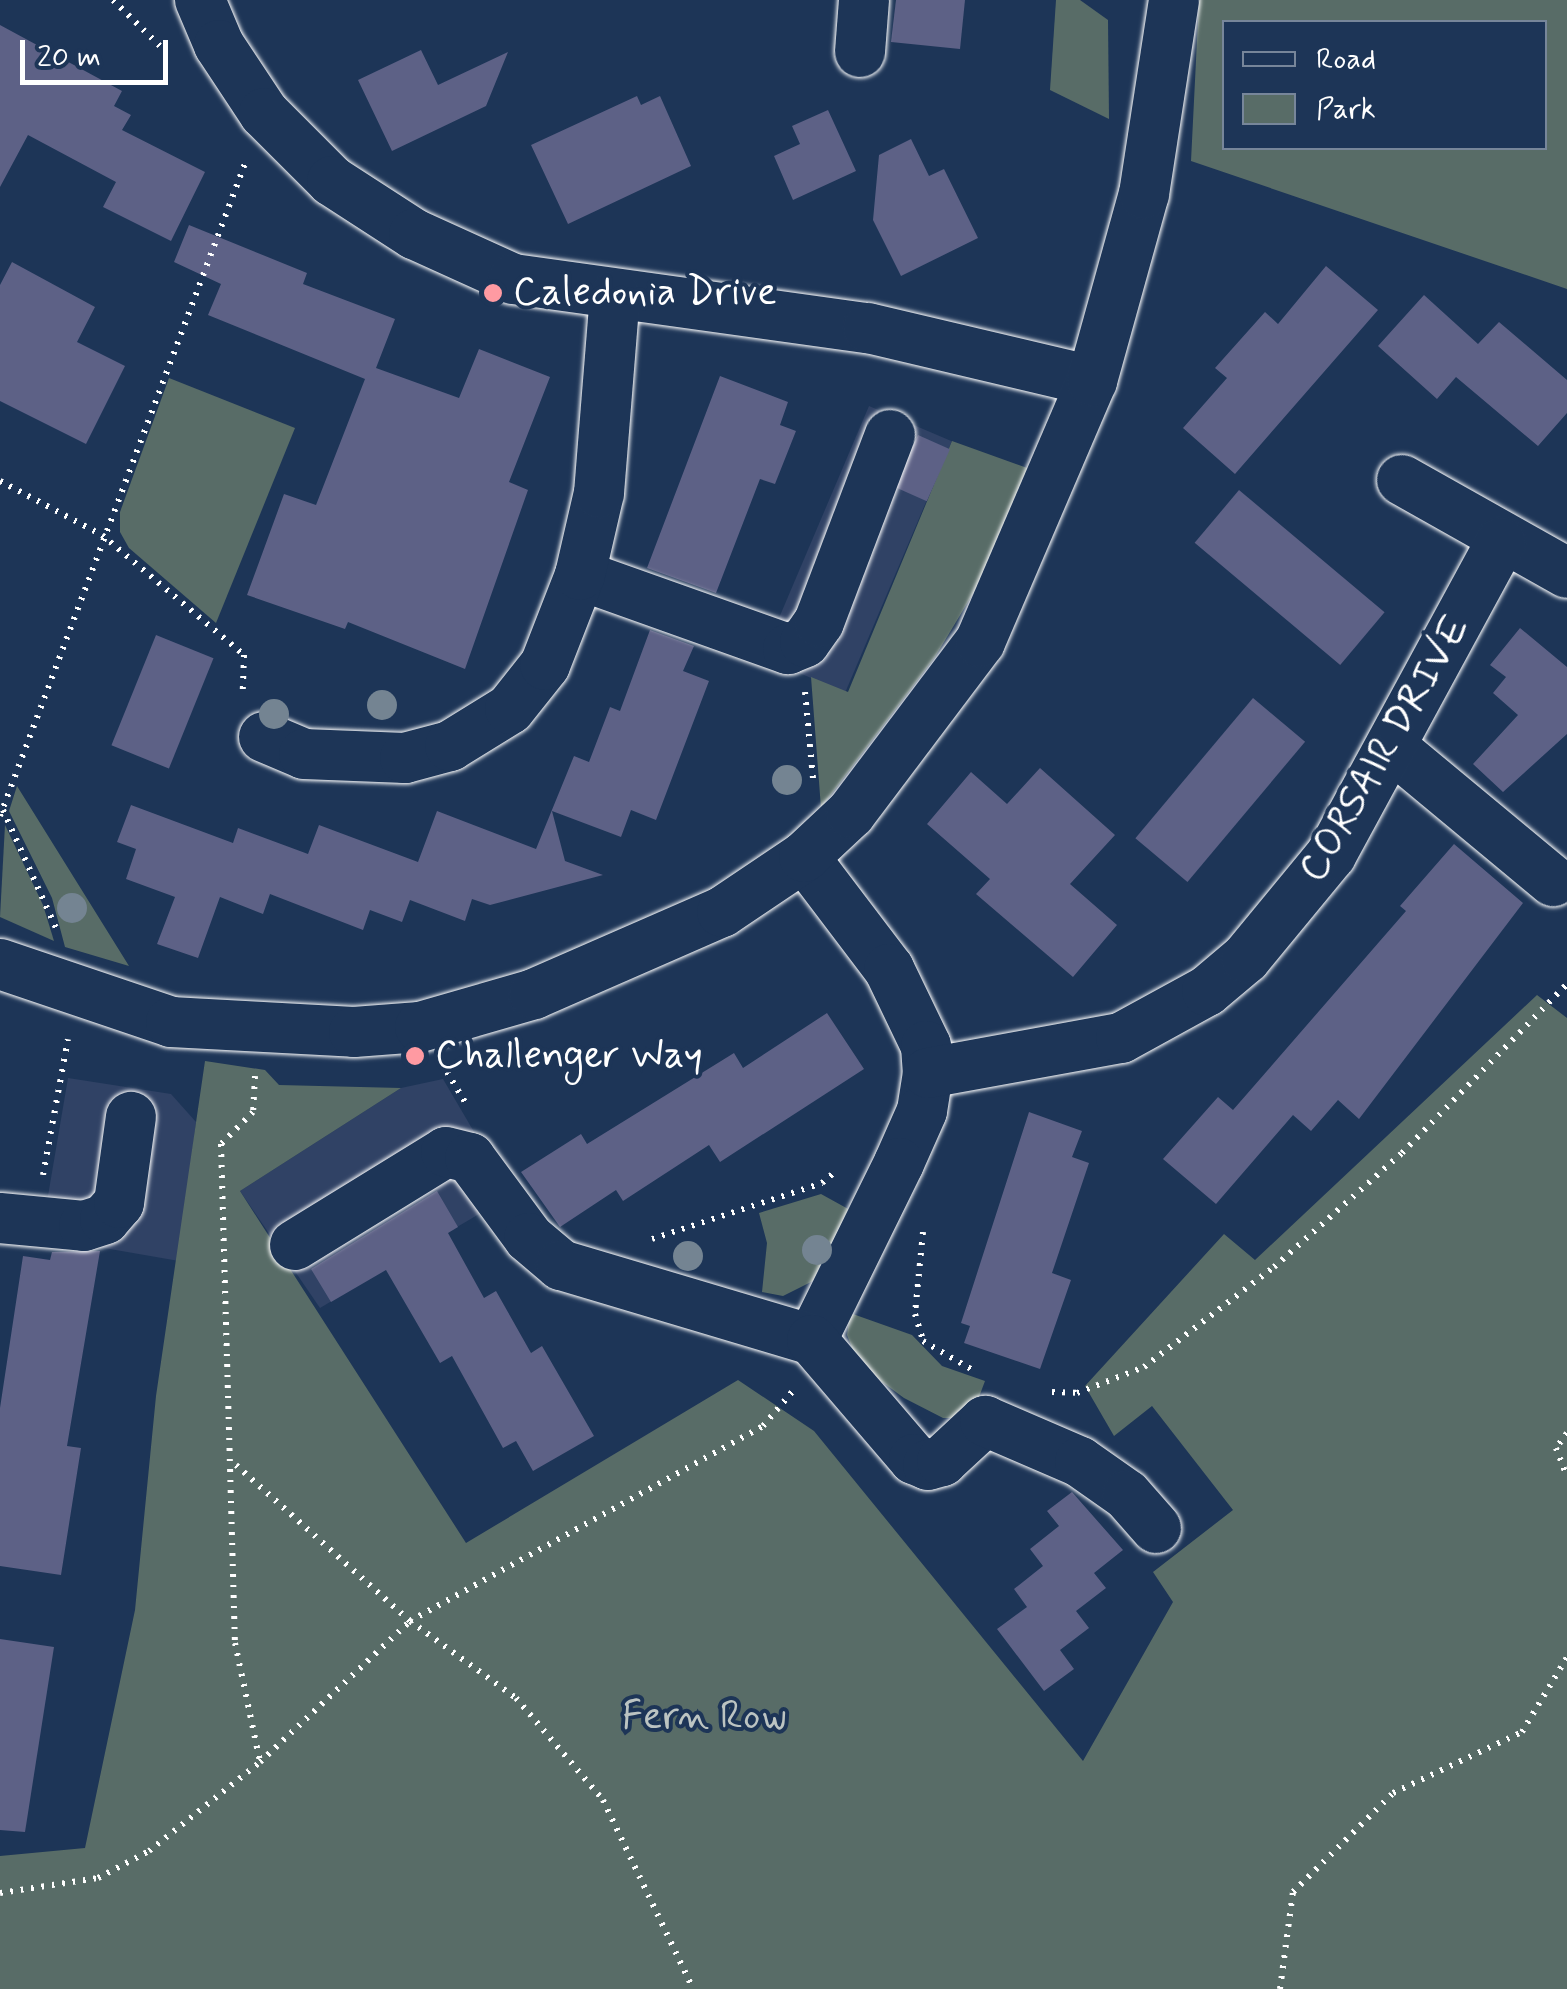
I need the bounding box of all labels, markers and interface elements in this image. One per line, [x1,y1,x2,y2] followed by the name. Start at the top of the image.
[25,20,172,82] scale bar
[1222,20,1547,150] legend
[37,38,101,77] text: 20 m
[1316,40,1376,79] text: Road
[1316,90,1376,129] text: Park
[513,269,775,317] place label: Caledonia Drive
[482,282,504,304] marker: Caledonia Drive
[1289,607,1481,891] street label: CORSAIR DRIVE
[435,1032,708,1080] place label: Challenger Way
[404,1045,426,1067] marker: Challenger Way
[622,1693,786,1741] park label: Fern Row

